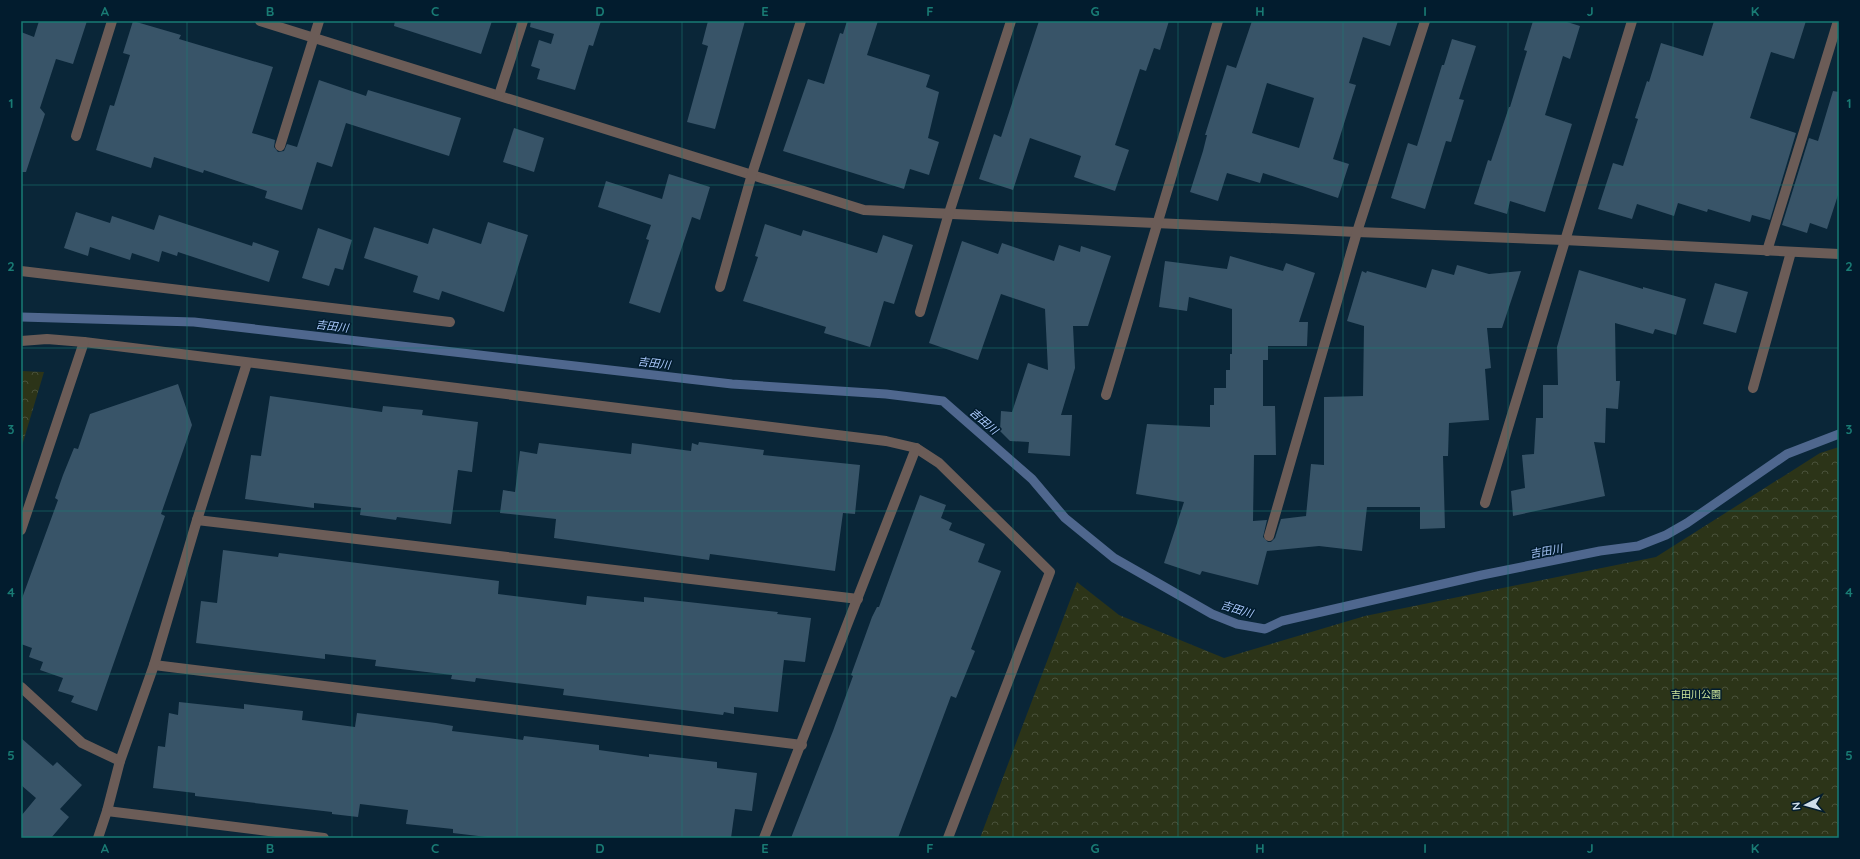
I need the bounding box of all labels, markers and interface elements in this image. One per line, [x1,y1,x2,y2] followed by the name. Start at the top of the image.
[101,3,110,19] text: A
[266,3,274,19] text: B
[431,3,439,19] text: C
[595,3,605,19] text: D
[761,3,769,19] text: E
[926,3,934,19] text: F
[1090,3,1100,19] text: G
[1255,3,1265,19] text: H
[1423,3,1427,19] text: I
[1586,3,1594,19] text: J
[1751,3,1760,19] text: K
[8,95,14,111] text: 1
[1846,95,1852,111] text: 1
[7,258,15,274] text: 2
[1845,258,1853,274] text: 2
[315,317,350,335] water label: 吉田川
[637,354,672,372] water label: 吉田川
[967,405,1002,438] water label: 吉田川
[8,421,15,437] text: 3
[1846,421,1853,437] text: 3
[1528,541,1565,561] water label: 吉田川
[7,584,15,600] text: 4
[1845,584,1853,600] text: 4
[1219,597,1256,621] water label: 吉田川
[1671,688,1721,701] park label: 吉田川公園
[7,747,15,763] text: 5
[1845,747,1853,763] text: 5
[1786,785,1826,825] north arrow
[1789,801,1803,811] text: N
[101,840,110,856] text: A
[266,840,274,856] text: B
[431,840,439,856] text: C
[595,840,605,856] text: D
[761,840,769,856] text: E
[926,840,934,856] text: F
[1090,840,1100,856] text: G
[1255,840,1265,856] text: H
[1423,840,1427,856] text: I
[1586,840,1594,856] text: J
[1751,840,1760,856] text: K

